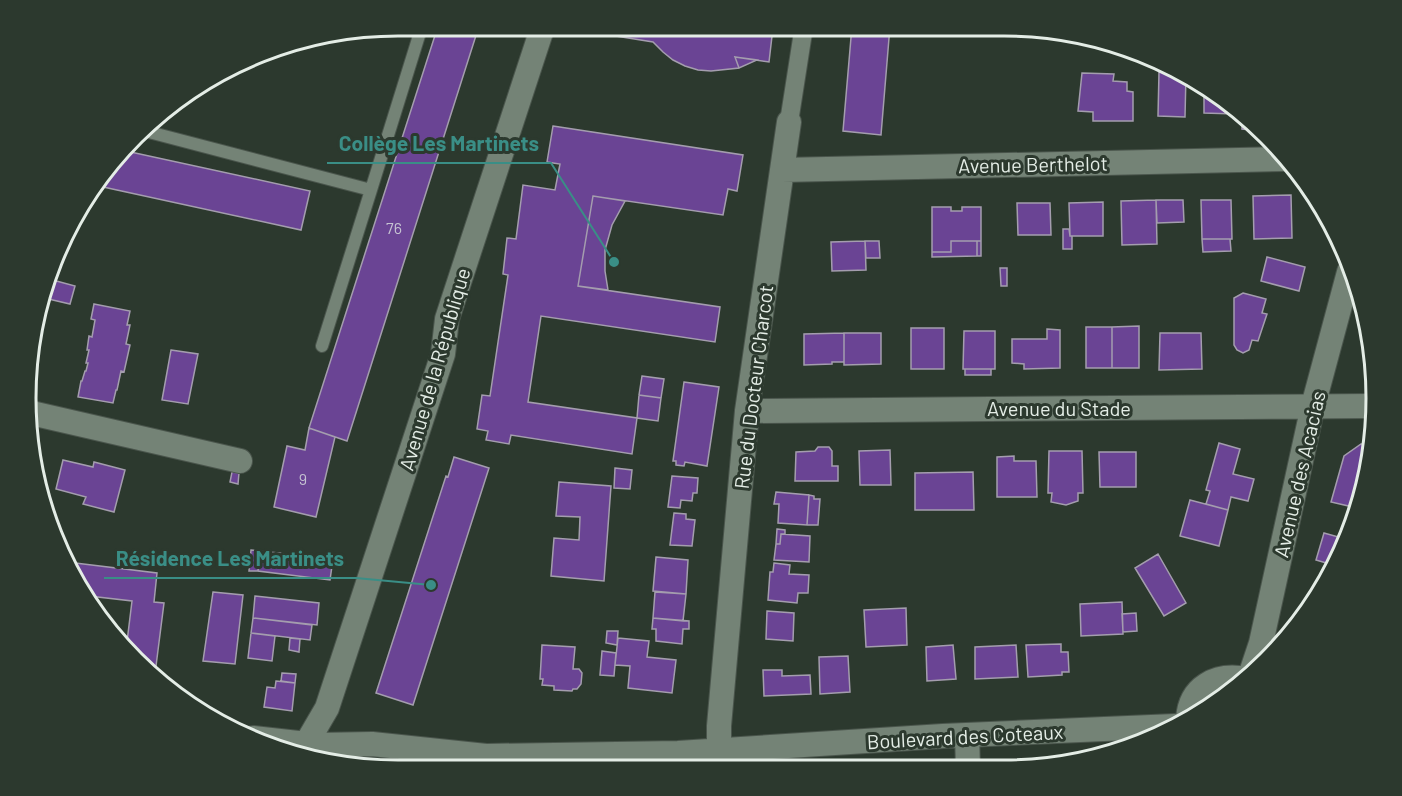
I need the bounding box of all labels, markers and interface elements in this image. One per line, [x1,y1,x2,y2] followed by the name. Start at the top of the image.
[327,124,551,163] callout: Collège Les Martinets
[339,130,539,155] text: Collège Les Martinets
[958,151,1108,177] street label: Avenue Berthelot
[386,218,402,237] house number: 76
[394,265,474,473] street label: Avenue de la République
[729,284,777,490] street label: Rue du Docteur Charcot
[1268,388,1330,560] street label: Avenue des Acacias
[987,396,1131,420] street label: Avenue du Stade
[299,469,307,488] house number: 9
[104,539,356,578] callout: Résidence Les Martinets
[116,545,344,570] text: Résidence Les Martinets
[866,719,1064,753] street label: Boulevard des Coteaux

